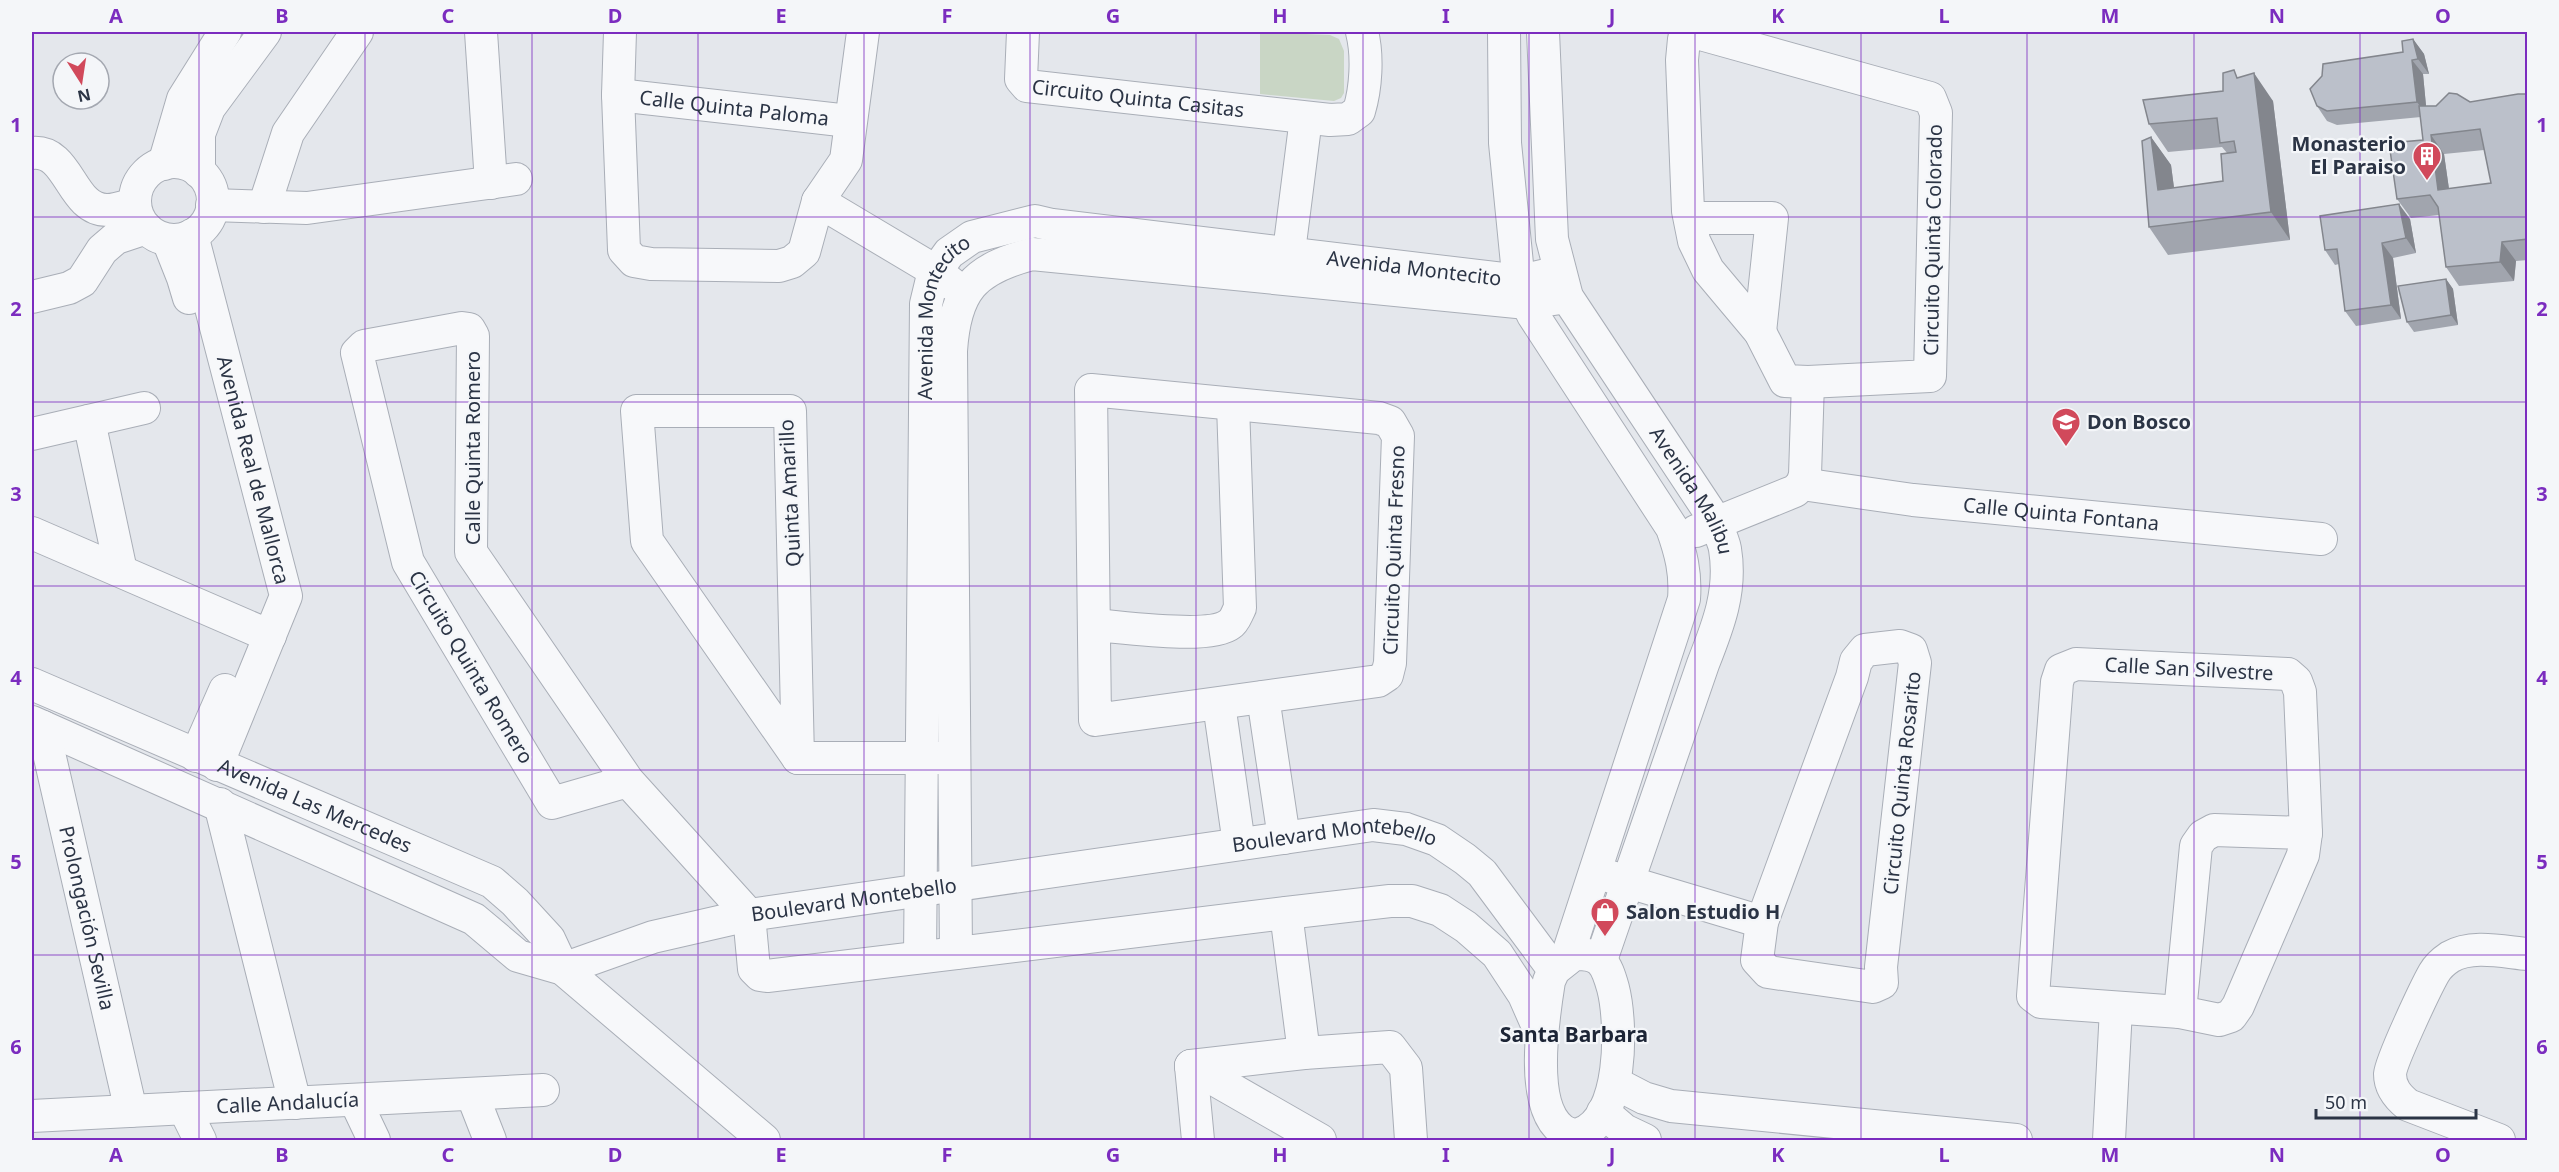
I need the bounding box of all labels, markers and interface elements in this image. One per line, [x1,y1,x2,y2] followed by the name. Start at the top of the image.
[109,2,123,29] text: A
[275,2,289,29] text: B
[442,2,455,29] text: C
[608,2,622,29] text: D
[775,2,787,29] text: E
[942,2,952,29] text: F
[1106,2,1120,29] text: G
[1272,2,1288,29] text: H
[1442,2,1450,29] text: I
[1607,2,1615,29] text: J
[1771,2,1785,29] text: K
[1938,2,1950,29] text: L
[2101,2,2119,29] text: M
[2269,2,2285,29] text: N
[2435,2,2451,29] text: O
[51,51,111,111] north arrow
[1031,73,1246,123] street label: Circuito Quinta Casitas
[75,84,93,108] text: N
[638,84,830,132] street label: Calle Quinta Paloma
[10,111,22,138] text: 1
[2536,111,2548,138] text: 1
[1917,124,1948,356] street label: Circuito Quinta Colorado
[2292,130,2406,180] place label: Monasterio El Paraiso
[2411,140,2443,182] building icon: Monasterio El Paraiso
[911,228,975,400] street label: Avenida Montecito
[1325,244,1503,292] street label: Avenida Montecito
[10,295,22,322] text: 2
[2536,295,2548,322] text: 2
[459,351,486,545] street label: Calle Quinta Romero
[211,353,296,587] street label: Avenida Real de Mallorca
[2050,406,2082,448] school or university icon: Don Bosco
[2087,408,2191,435] place label: Don Bosco
[772,419,807,567] street label: Quinta Amarillo
[1644,421,1740,557] street label: Avenida Malibu
[1376,445,1411,655] street label: Circuito Quinta Fresno
[10,480,22,507] text: 3
[2536,480,2548,507] text: 3
[1962,491,2161,536] street label: Calle Quinta Fontana
[403,565,540,768] street label: Circuito Quinta Romero
[2104,651,2274,686] street label: Calle San Silvestre
[10,664,22,691] text: 4
[2536,664,2548,691] text: 4
[1876,670,1927,896] street label: Circuito Quinta Rosarito
[214,752,416,859] street label: Avenida Las Mercedes
[1230,811,1441,858] street label: Boulevard Montebello
[53,823,121,1013] street label: Prolongación Sevilla
[10,848,22,875] text: 5
[2536,848,2548,875] text: 5
[749,871,958,928] street label: Boulevard Montebello
[1589,896,1621,938] shop icon: Salon Estudio H
[1626,898,1780,925] place label: Salon Estudio H
[1500,1020,1648,1048] district label: Santa Barbara
[10,1033,22,1060] text: 6
[2536,1033,2548,1060] text: 6
[2316,1082,2476,1120] scale bar
[216,1085,360,1120] street label: Calle Andalucía
[2325,1090,2367,1114] text: 50 m
[109,1141,123,1168] text: A
[275,1141,289,1168] text: B
[442,1141,455,1168] text: C
[608,1141,622,1168] text: D
[775,1141,787,1168] text: E
[942,1141,952,1168] text: F
[1106,1141,1120,1168] text: G
[1272,1141,1288,1168] text: H
[1442,1141,1450,1168] text: I
[1607,1141,1615,1168] text: J
[1771,1141,1785,1168] text: K
[1938,1141,1950,1168] text: L
[2101,1141,2119,1168] text: M
[2269,1141,2285,1168] text: N
[2435,1141,2451,1168] text: O

